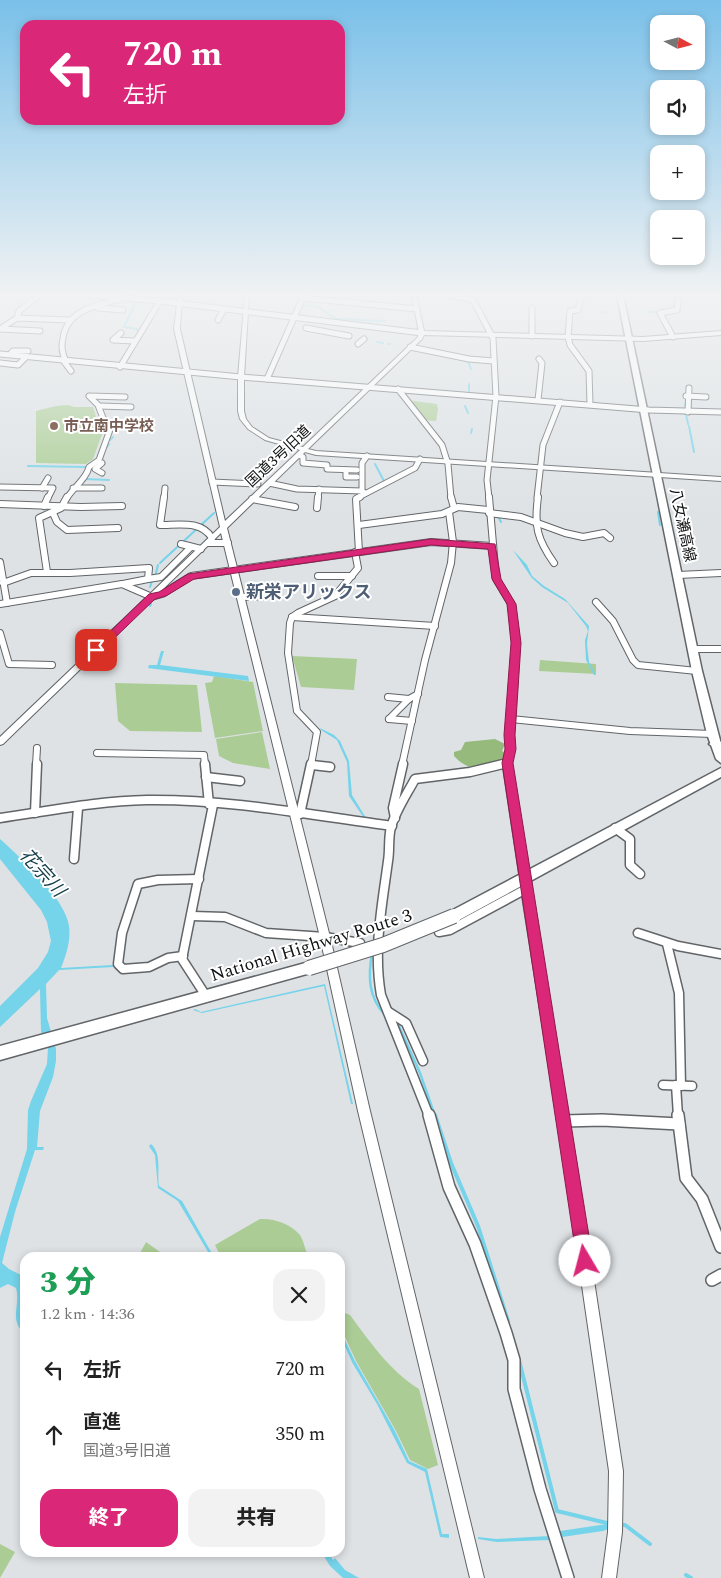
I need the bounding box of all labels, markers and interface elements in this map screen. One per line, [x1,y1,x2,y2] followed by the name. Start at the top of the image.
[650,15,705,70] north arrow
[650,15,705,265] map controls
[123,28,222,81] text: 720 m
[40,40,105,105] icon: left
[123,79,167,112] text: 左折
[650,80,705,135] button: sound
[650,145,705,200] button: +
[650,210,705,265] button: −
[64,415,154,438] place label: 市立南中学校
[48,420,60,432] marker: 市立南中学校
[240,420,316,493] street label: 国道3号旧道
[663,486,702,564] street label: 八女瀬高線
[246,579,371,606] place label: 新栄アリックス
[230,586,242,598] marker: 新栄アリックス
[75,629,117,671] pin
[82,636,110,664] icon: arrive
[12,842,73,905] water label: 花宗川
[207,902,415,989] street label: National Highway Route 3
[558,1234,610,1286] position arrow
[40,1260,96,1306] text: 3 分
[273,1269,325,1321] button: close
[40,1302,135,1326] text: 1.2 km · 14:36
[275,1355,325,1384] text: 720 m
[40,1356,68,1384] icon: left
[83,1356,121,1385] text: 左折
[83,1408,121,1437] text: 直進
[275,1420,325,1449] text: 350 m
[40,1421,68,1449] icon: ahead
[83,1439,171,1463] text: 国道3号旧道
[40,1489,178,1547] button: 終了
[188,1489,325,1547] button: 共有

